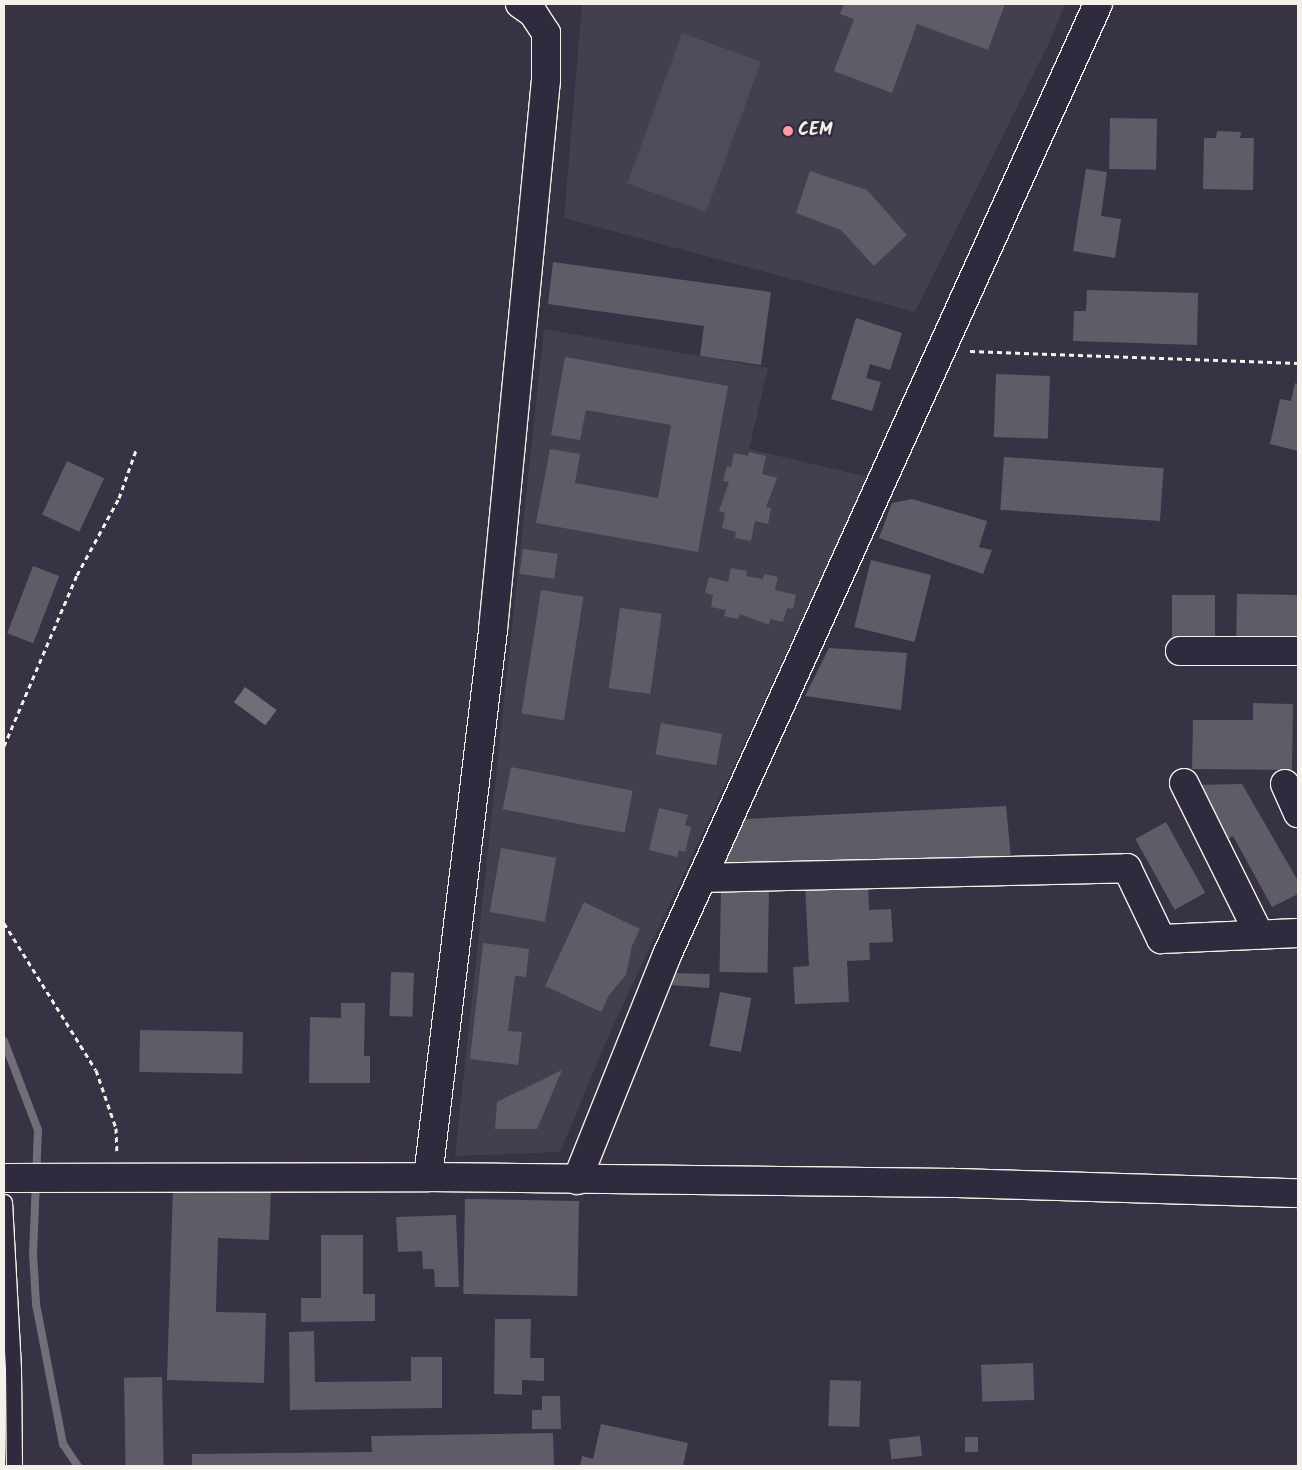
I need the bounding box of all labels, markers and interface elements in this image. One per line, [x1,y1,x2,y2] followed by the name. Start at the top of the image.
[798,120,833,142] place label: CEM
[782,125,794,137] marker: CEM

